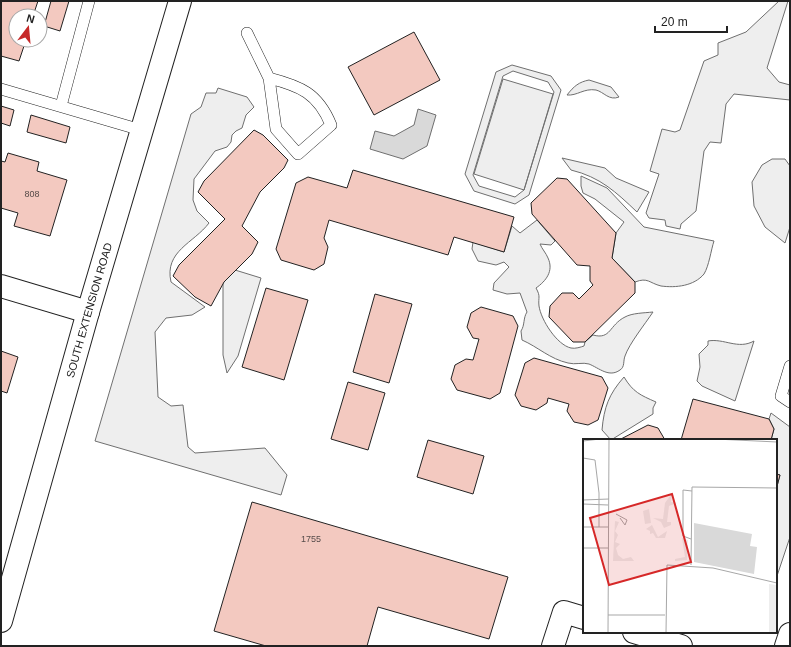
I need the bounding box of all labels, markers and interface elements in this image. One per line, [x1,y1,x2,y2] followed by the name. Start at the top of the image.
[8,8,48,48] north arrow
[655,8,727,34] scale bar
[25,12,36,25] text: N
[661,15,688,29] text: 20 m
[24,189,40,199] house number: 808
[64,241,114,379] street label: SOUTH EXTENSION ROAD
[583,439,777,633] inset map
[301,534,321,544] house number: 1755

